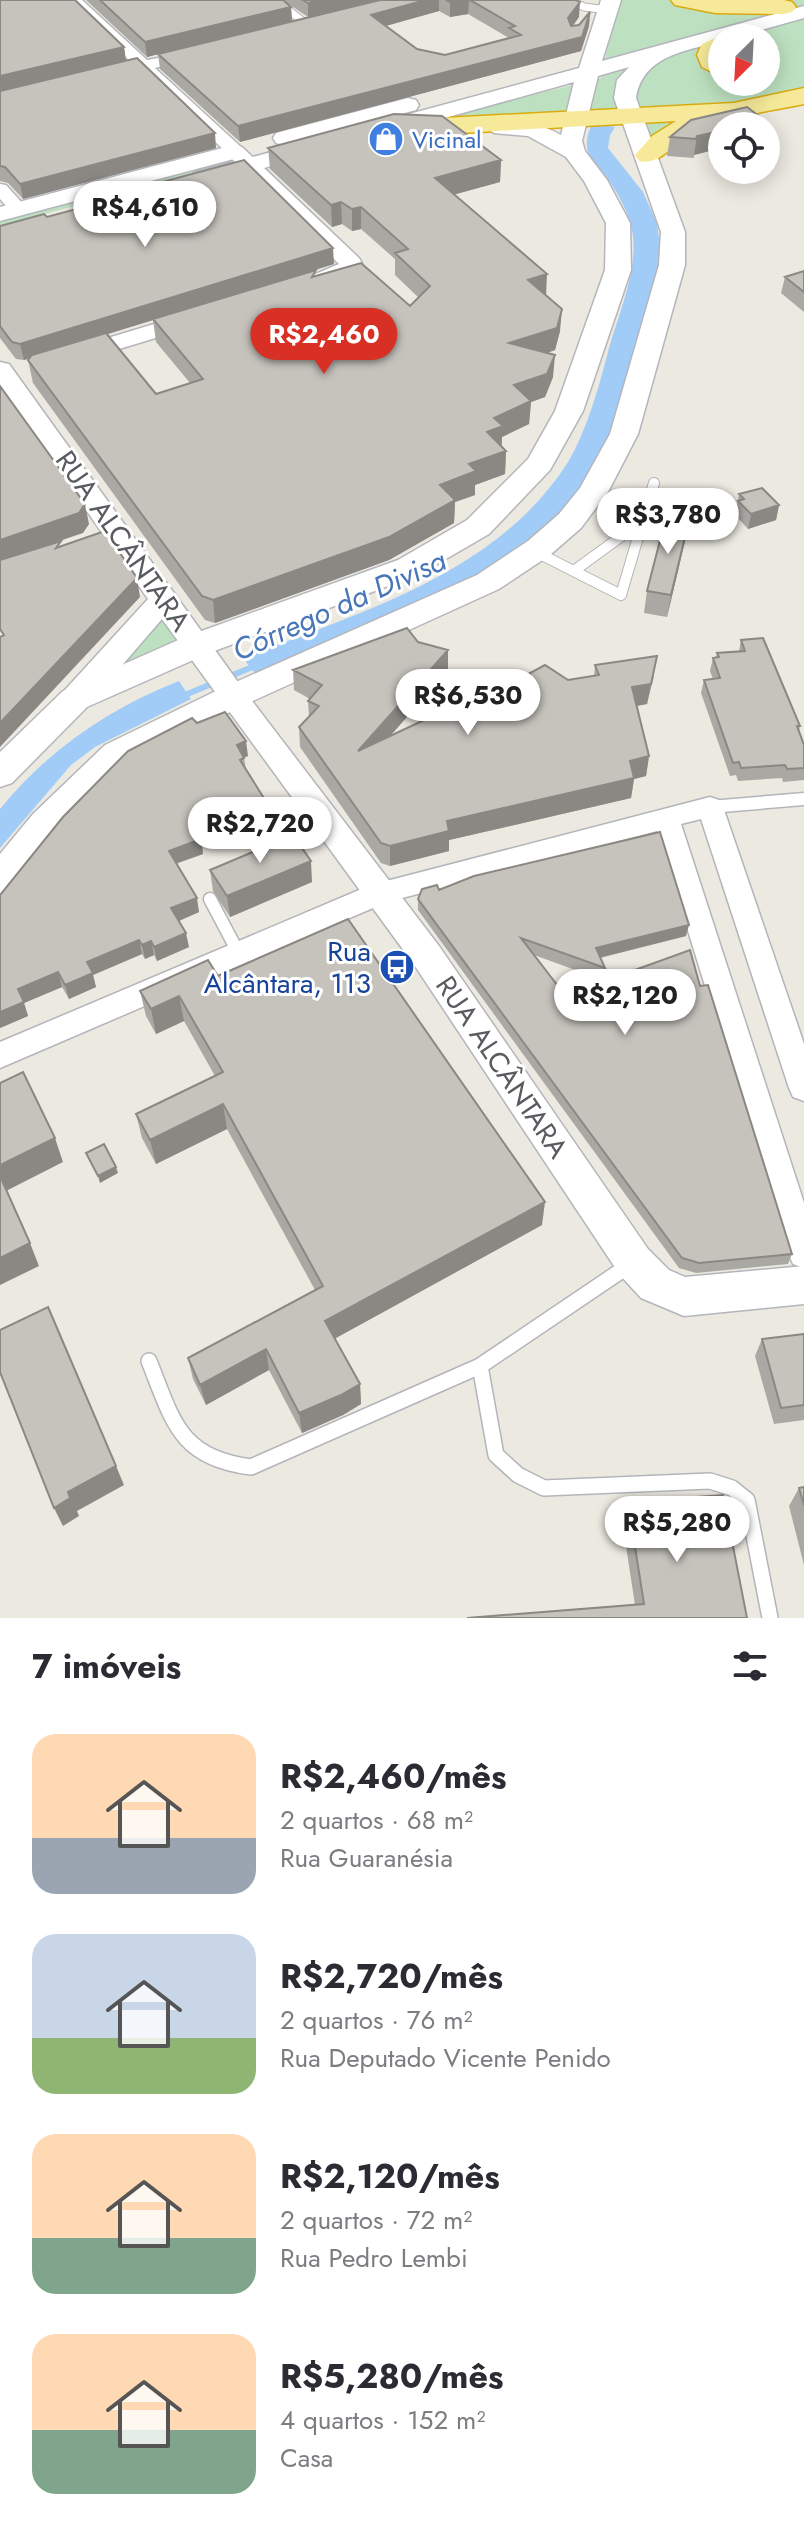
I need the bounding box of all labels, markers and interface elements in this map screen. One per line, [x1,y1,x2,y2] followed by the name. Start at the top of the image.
[708,24,780,96] north arrow
[708,24,780,184] map controls
[708,112,780,184] button: locate
[367,120,405,158] shop icon: Vicinal
[412,122,481,157] place label: Vicinal
[71,181,219,249] pin: R$4,610
[91,188,199,226] text: R$4,610
[250,308,398,376] pin: R$2,460
[268,315,380,353] text: R$2,460
[45,442,201,640] street label: RUA ALCÂNTARA
[594,488,742,556] pin: R$3,780
[615,495,721,533] text: R$3,780
[225,538,453,671] water label: Córrego da Divisa
[394,669,542,737] pin: R$6,530
[414,676,522,714] text: R$6,530
[186,797,334,865] pin: R$2,720
[206,804,314,842] text: R$2,720
[204,931,371,1004] place label: Rua Alcântara, 113
[378,948,416,986] bus stop icon: Rua Alcântara, 113
[426,968,579,1167] street label: RUA ALCÂNTARA
[551,969,699,1037] pin: R$2,120
[572,976,678,1014] text: R$2,120
[603,1496,751,1564] pin: R$5,280
[623,1503,731,1541] text: R$5,280
[32,1642,181,1691] text: 7 imóveis
[728,1644,772,1688] icon: filters
[280,1752,507,1801] text: R$2,460/mês
[96,1766,192,1862] icon: home
[280,1801,473,1839] text: 2 quartos · 68 m²
[280,1839,453,1877] text: Rua Guaranésia
[280,1952,503,2001] text: R$2,720/mês
[96,1966,192,2062] icon: home
[280,2001,473,2039] text: 2 quartos · 76 m²
[280,2039,611,2077] text: Rua Deputado Vicente Penido
[280,2152,500,2201] text: R$2,120/mês
[96,2166,192,2262] icon: home
[280,2201,472,2239] text: 2 quartos · 72 m²
[280,2239,468,2277] text: Rua Pedro Lembi
[280,2352,503,2401] text: R$5,280/mês
[96,2366,192,2462] icon: home
[280,2401,485,2439] text: 4 quartos · 152 m²
[280,2439,333,2477] text: Casa

